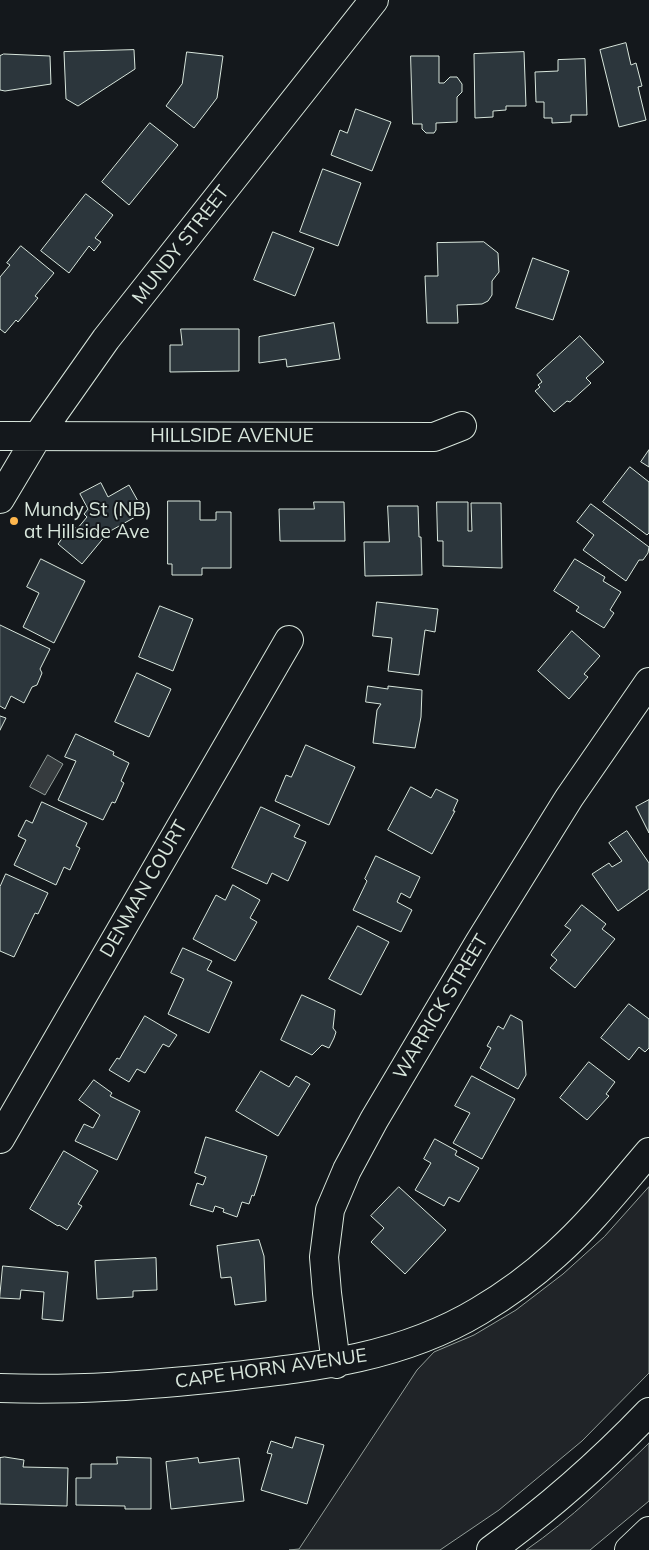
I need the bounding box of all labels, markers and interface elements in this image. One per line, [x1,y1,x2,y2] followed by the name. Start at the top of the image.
[128,181,234,309] street label: MUNDY STREET
[150,425,314,447] street label: HILLSIDE AVENUE
[24,499,151,543] place label: Mundy St (NB) at Hillside Ave
[8,515,20,527] marker: Mundy St (NB) at Hillside Ave
[96,816,192,962] street label: DENMAN COURT
[389,930,493,1084] street label: WARRICK STREET
[174,1344,368,1394] street label: CAPE HORN AVENUE

